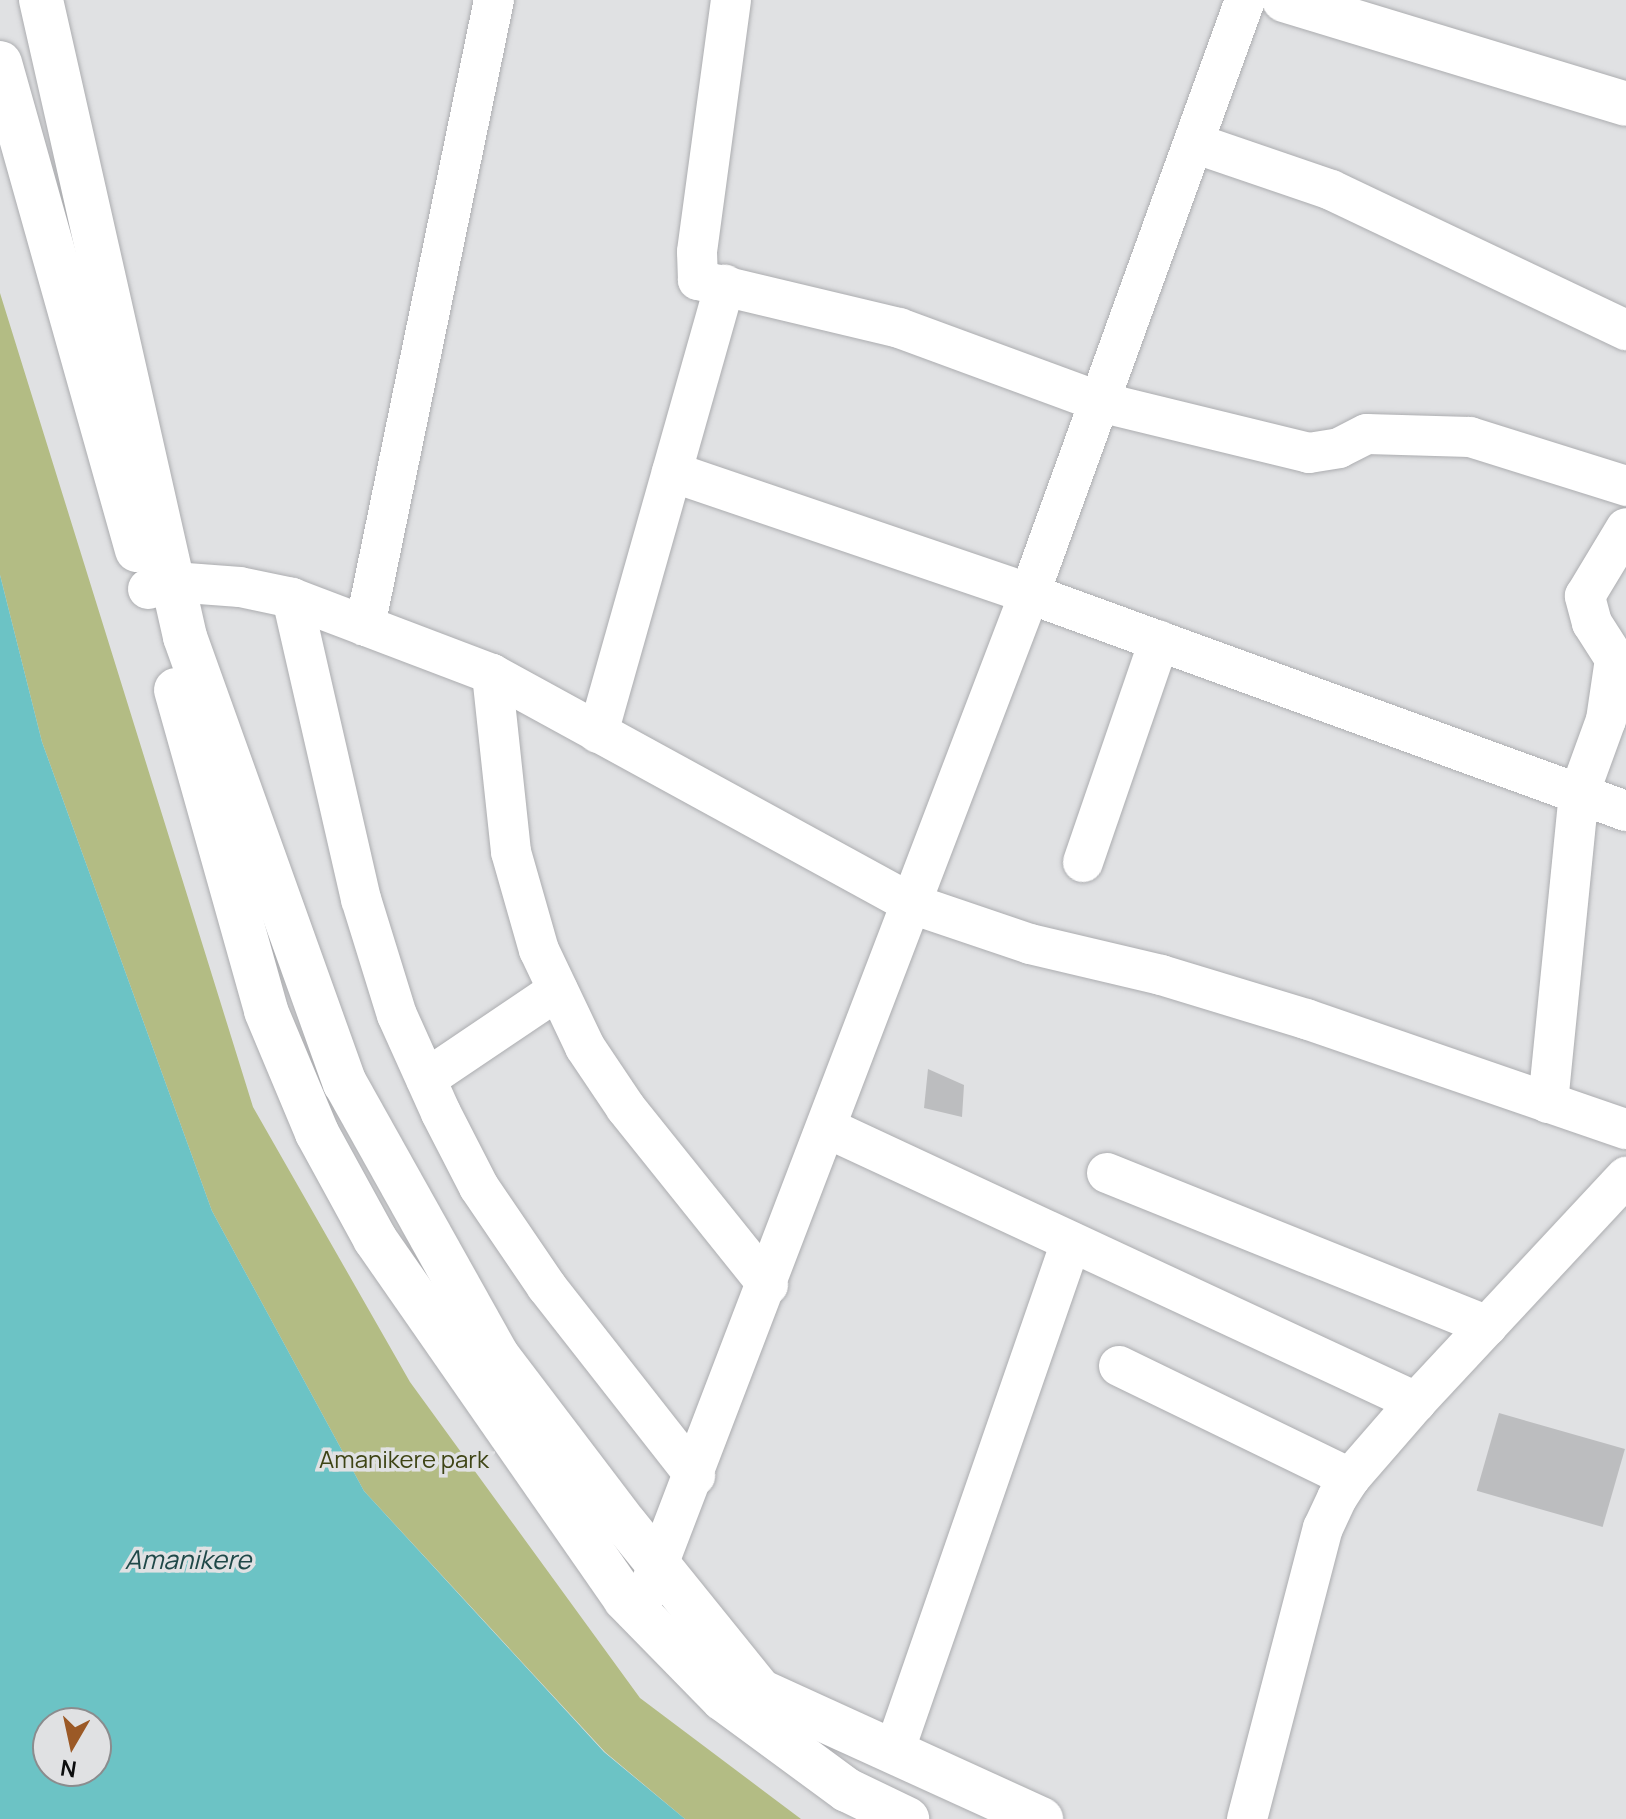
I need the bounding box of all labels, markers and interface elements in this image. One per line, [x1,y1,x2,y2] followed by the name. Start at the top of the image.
[319,1445,489,1473] park label: Amanikere park
[125,1544,251,1576] water label: Amanikere
[32,1707,112,1787] north arrow
[58,1753,79,1785] text: N

